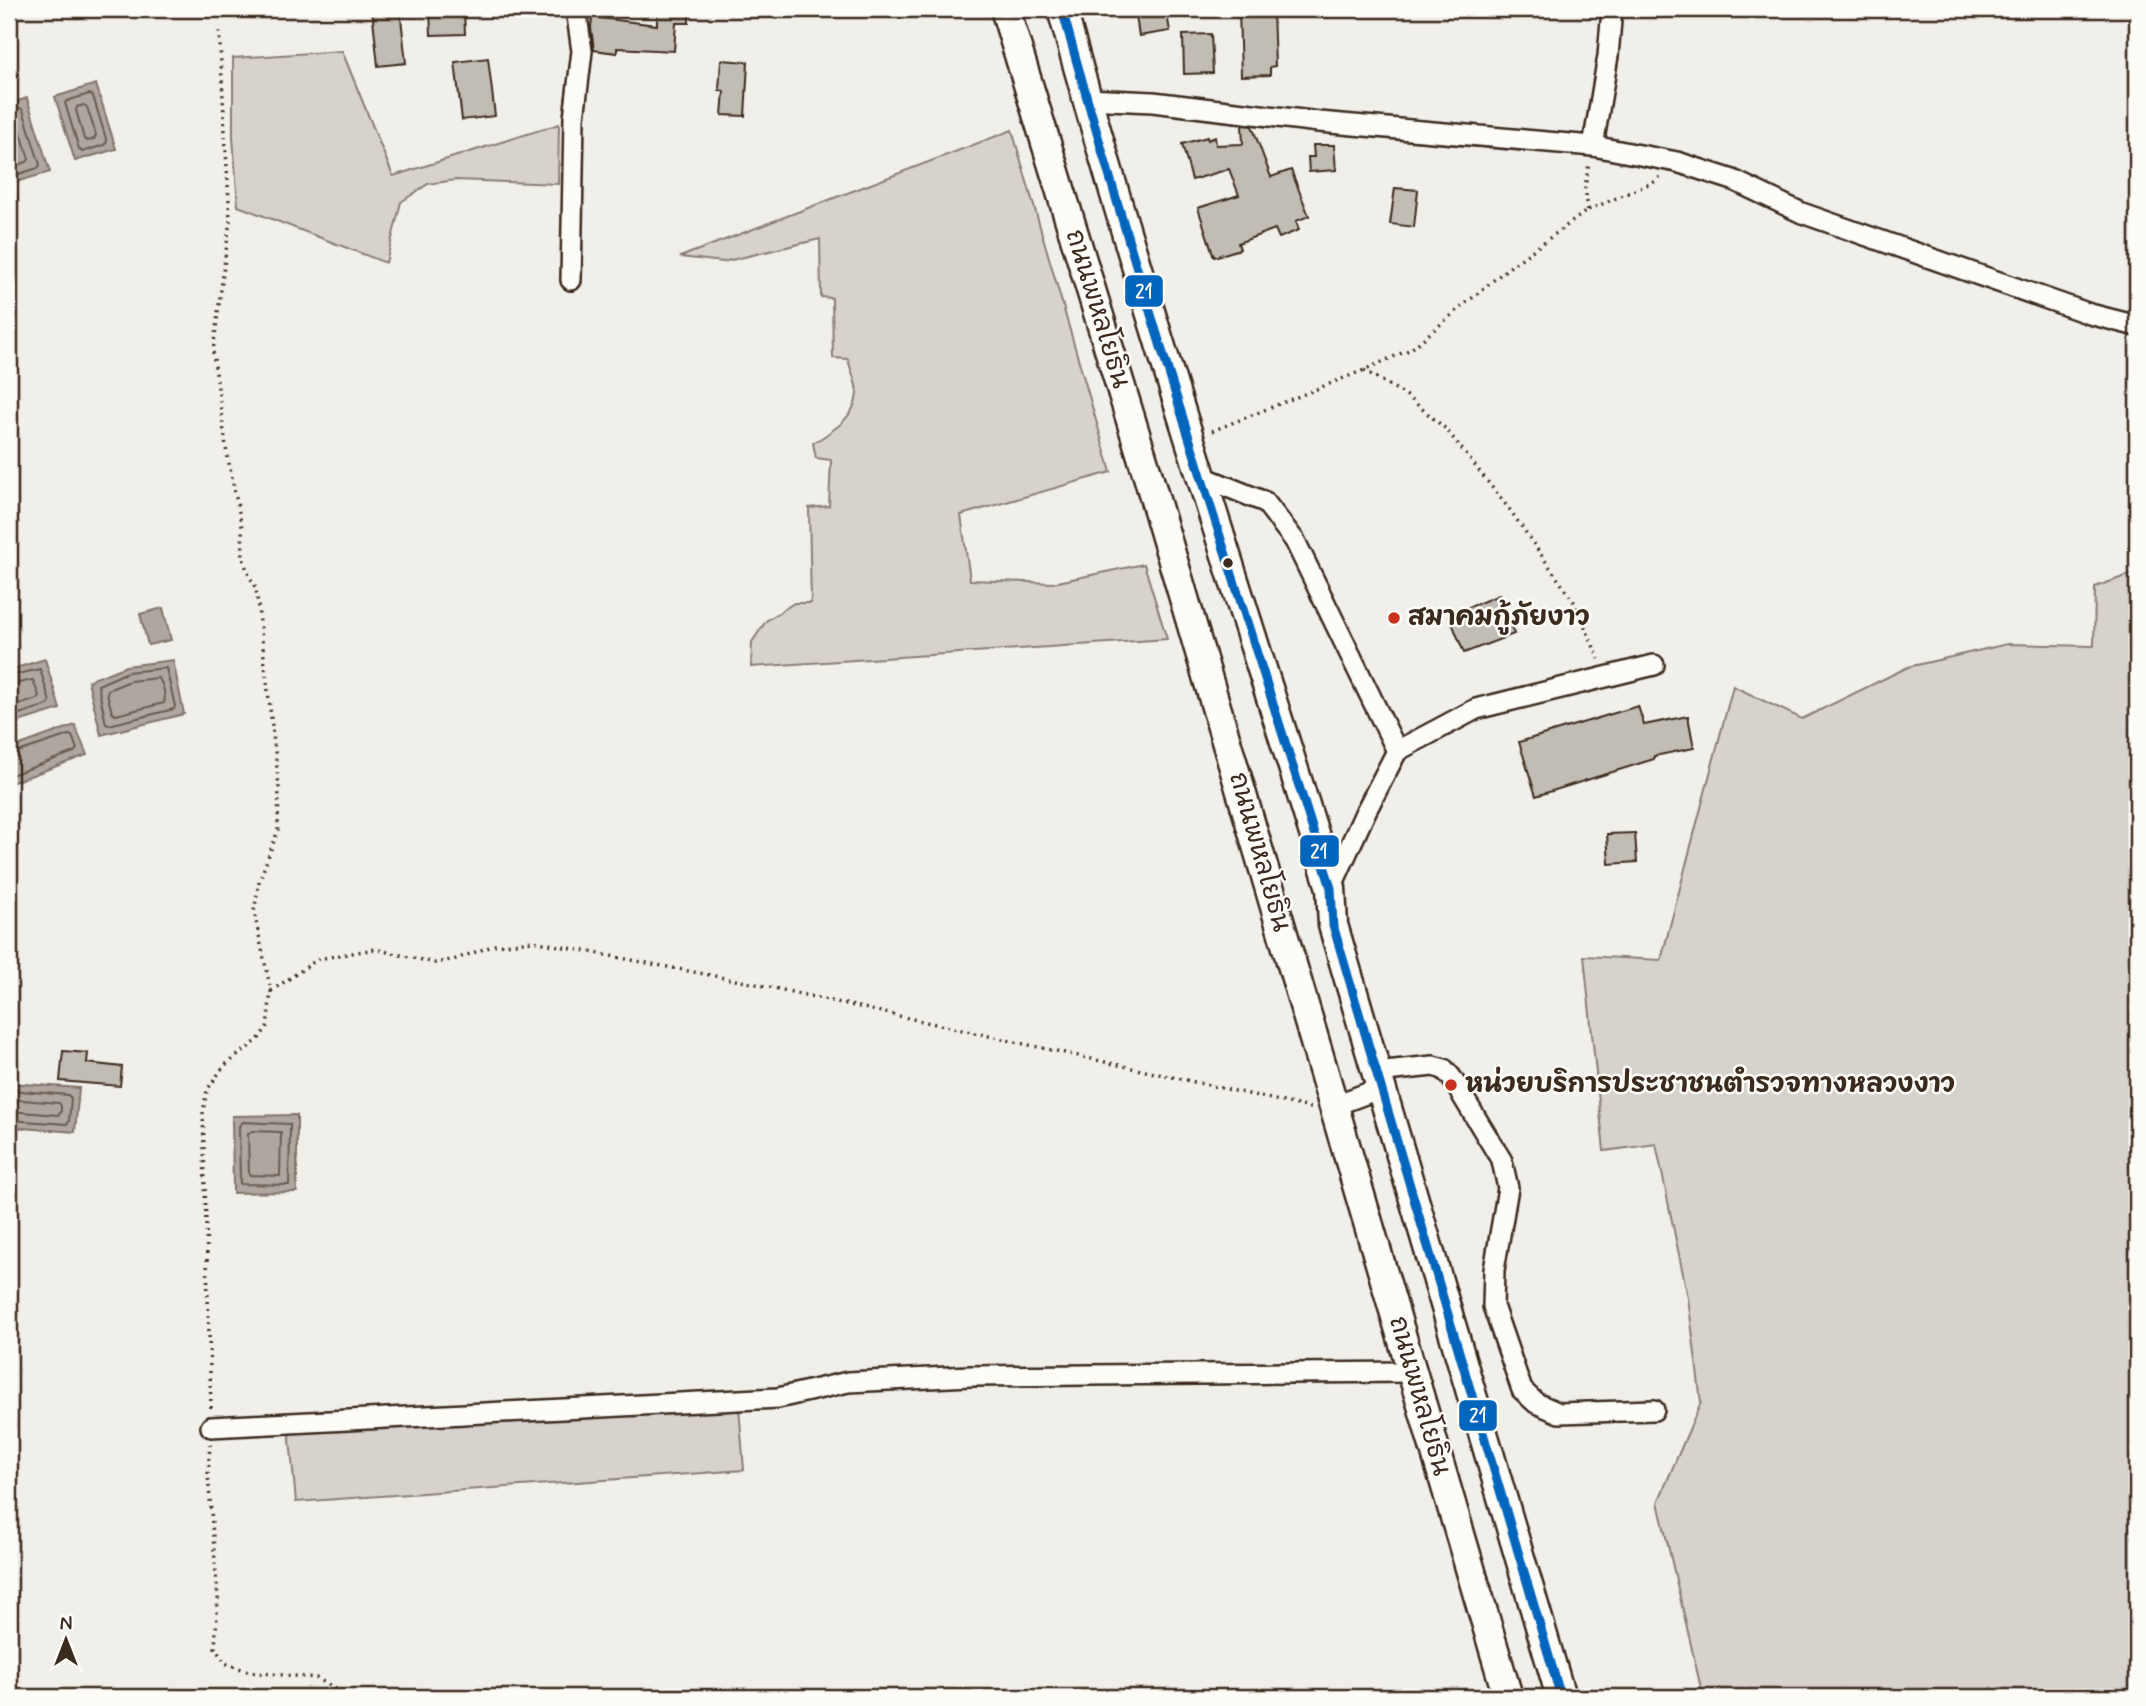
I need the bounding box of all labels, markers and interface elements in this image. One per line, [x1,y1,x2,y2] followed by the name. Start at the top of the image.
[1057,225,1138,392] street label: ถนนพหลโยธิน
[1124,274,1164,308] line badge: 21
[1135,280,1153,305] text: 21
[1221,556,1235,570] unlabelled marker
[1408,599,1590,635] place label: สมาคมกู้ภัยงาว
[1386,610,1402,626] marker: สมาคมกู้ภัยงาว
[1220,768,1299,936] street label: ถนนพหลโยธิน
[1299,834,1340,868] line badge: 21
[1310,840,1328,865] text: 21
[1465,1066,1955,1102] place label: หน่วยบริการประชาชนตำรวจทางหลวงงาว
[1443,1077,1459,1093] marker: หน่วยบริการประชาชนตำรวจทางหลวงงาว
[1380,1312,1459,1480] street label: ถนนพหลโยธิน
[1458,1399,1498,1432] line badge: 21
[1469,1404,1487,1429] text: 21
[32,1604,102,1674] north arrow
[60,1612,72,1637] text: N

